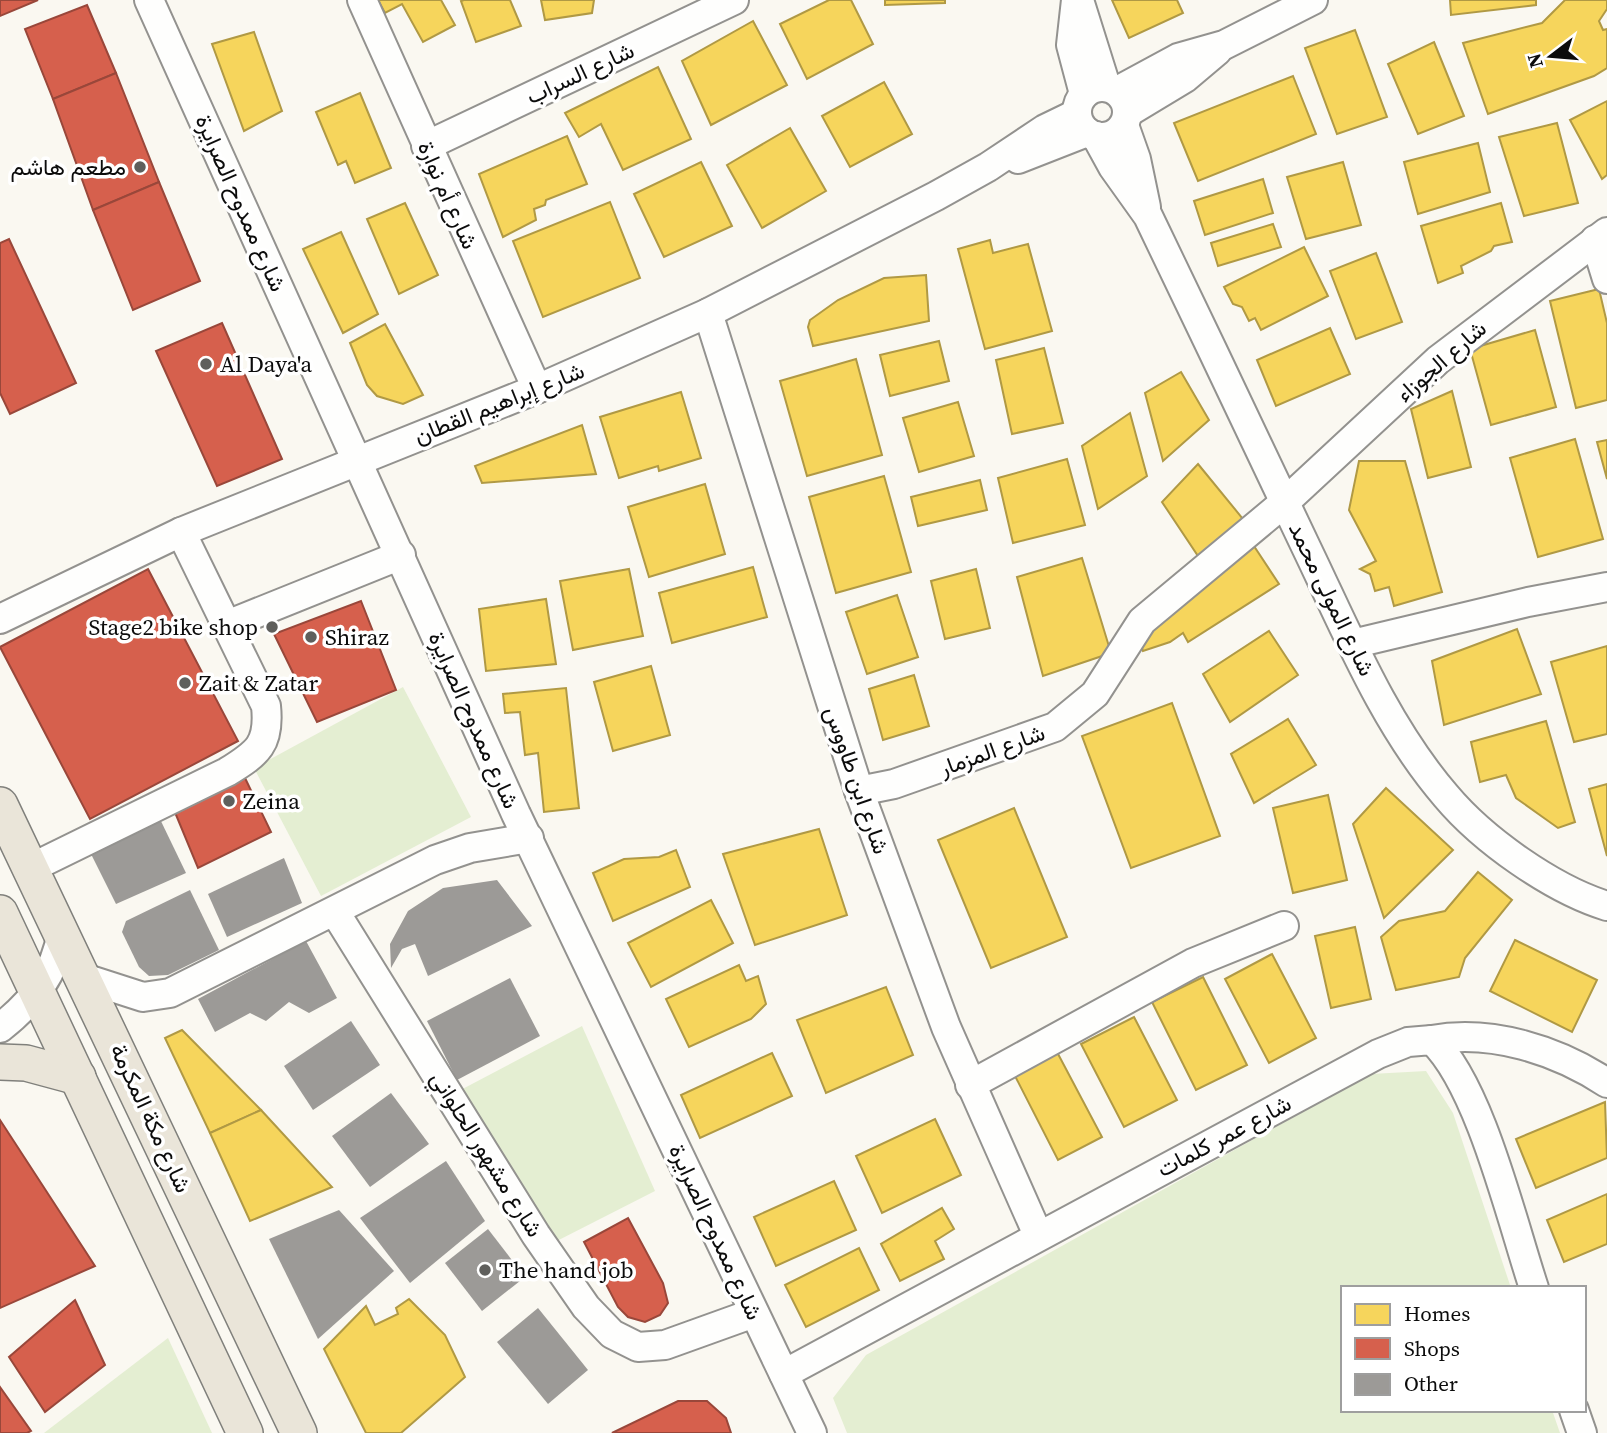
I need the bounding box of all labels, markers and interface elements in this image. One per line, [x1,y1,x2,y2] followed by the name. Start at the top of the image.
[1516,21,1586,91] north arrow
[521,34,639,112] street label: شارع السراب
[1520,50,1549,71] text: N
[188,110,294,296] street label: شارع ممدوح الصرايرة
[410,136,486,254] street label: شارع أم نوارة
[10,151,126,183] place label: مطعم هاشم
[132,159,148,175] marker: مطعم هاشم
[1389,313,1493,409] street label: شارع الجوزاء
[220,348,313,380] place label: Al Daya'a
[409,354,589,452] street label: شارع إبراهيم القطان
[198,356,214,372] marker: Al Daya'a
[1281,517,1383,681] street label: شارع المولى محمد
[89,611,258,643] place label: Stage2 bike shop
[264,619,280,635] marker: Stage2 bike shop
[325,621,389,653] place label: Shiraz
[421,627,527,813] street label: شارع ممدوح الصرايرة
[303,629,319,645] marker: Shiraz
[199,667,318,699] place label: Zait & Zatar
[177,675,193,691] marker: Zait & Zatar
[817,702,897,858] street label: شارع ابن طاووس
[934,716,1049,784] street label: شارع المزمار
[243,785,300,817] place label: Zeina
[221,793,237,809] marker: Zeina
[102,1038,200,1198] street label: شارع مكة المكرمة
[420,1065,551,1245] street label: شارع مشهور الحلواني
[1151,1087,1297,1185] street label: شارع عمر كلمات
[661,1139,771,1325] street label: شارع ممدوح الصرايرة
[499,1254,634,1286] place label: The hand job
[477,1262,493,1278] marker: The hand job
[1341,1286,1586,1412] legend
[1404,1299,1470,1328] text: Homes
[1404,1334,1460,1363] text: Shops
[1404,1369,1458,1398] text: Other

